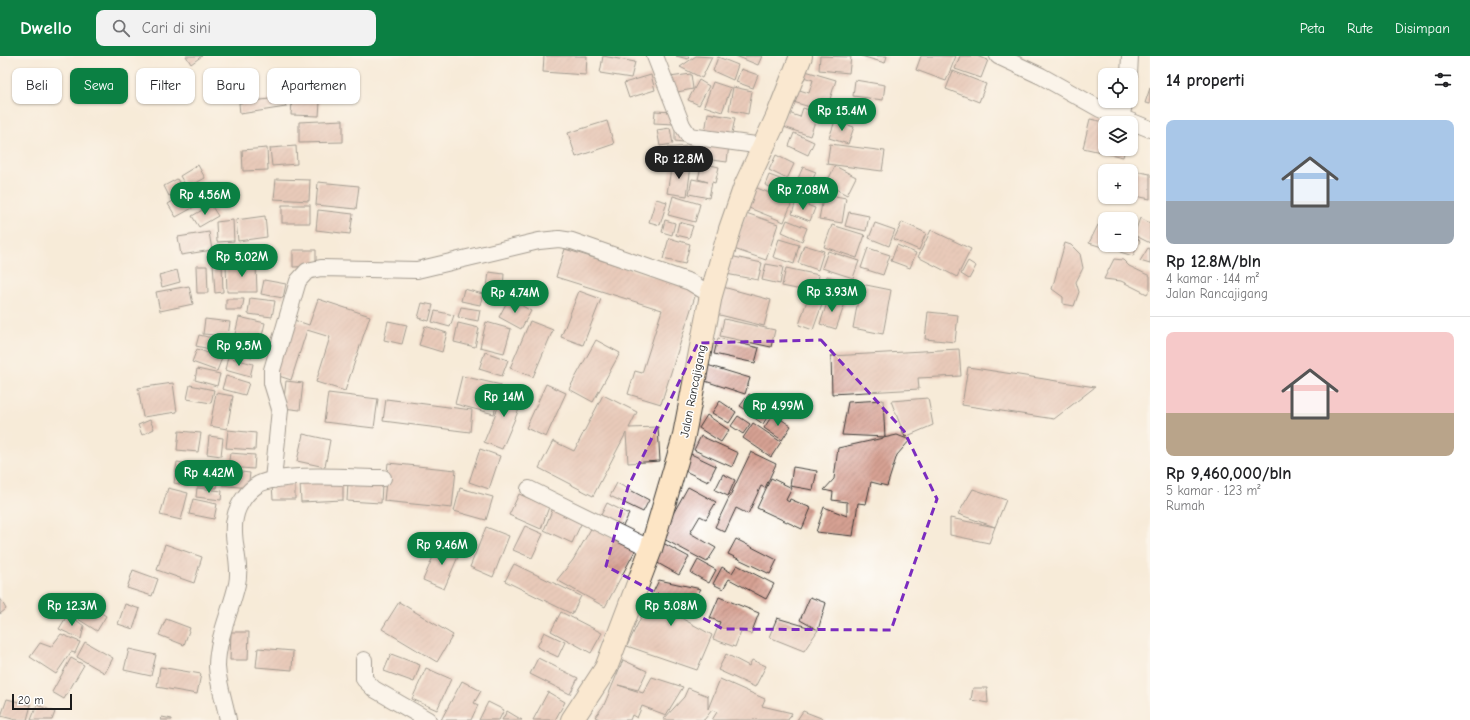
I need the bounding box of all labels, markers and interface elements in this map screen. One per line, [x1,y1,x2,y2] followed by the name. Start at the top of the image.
[96,10,376,46] search box
[20,17,72,39] text: Dwello
[110,17,132,39] icon: search
[142,19,211,37] text: Cari di sini
[1300,20,1325,37] text: Peta
[1347,20,1373,37] text: Rute
[1395,20,1450,37] text: Disimpan
[12,68,62,104] chip: Beli
[70,68,128,104] chip: Sewa
[136,68,195,104] chip: Filter
[203,68,259,104] chip: Baru
[267,68,360,104] chip: Apartemen
[1098,68,1138,252] map controls
[1098,68,1138,108] button: locate
[1432,69,1454,91] icon: filters
[1166,71,1245,90] text: 14 properti
[801,98,883,132] pin: Rp 15.4M
[817,103,867,118] text: Rp 15.4M
[1098,116,1138,156] button: layers
[638,146,720,180] pin: Rp 12.8M
[1274,146,1346,218] icon: home
[654,151,704,166] text: Rp 12.8M
[1098,164,1138,204] button: +
[762,177,844,211] pin: Rp 7.08M
[164,182,246,216] pin: Rp 4.56M
[777,182,829,197] text: Rp 7.08M
[179,187,231,202] text: Rp 4.56M
[1098,212,1138,252] button: −
[201,244,283,278] pin: Rp 5.02M
[216,249,268,264] text: Rp 5.02M
[1166,252,1261,271] text: Rp 12.8M/bln
[1166,271,1259,286] text: 4 kamar · 144 m²
[791,279,873,313] pin: Rp 3.93M
[474,280,556,314] pin: Rp 4.74M
[806,284,858,299] text: Rp 3.93M
[491,285,539,300] text: Rp 4.74M
[1166,286,1268,301] text: Jalan Rancajigang
[202,333,276,367] pin: Rp 9.5M
[216,338,262,353] text: Rp 9.5M
[677,343,709,439] street label: Jalan Rancajigang
[1274,358,1346,430] icon: home
[471,384,537,418] pin: Rp 14M
[484,389,524,404] text: Rp 14M
[737,393,819,427] pin: Rp 4.99M
[752,398,804,413] text: Rp 4.99M
[168,460,250,494] pin: Rp 4.42M
[1166,464,1292,483] text: Rp 9,460,000/bln
[184,465,234,480] text: Rp 4.42M
[1166,483,1261,498] text: 5 kamar · 123 m²
[1166,498,1205,513] text: Rumah
[401,532,483,566] pin: Rp 9.46M
[416,537,468,552] text: Rp 9.46M
[31,593,113,627] pin: Rp 12.3M
[630,593,712,627] pin: Rp 5.08M
[47,598,97,613] text: Rp 12.3M
[645,598,697,613] text: Rp 5.08M
[12,692,72,711] scale bar
[18,694,43,707] text: 20 m

